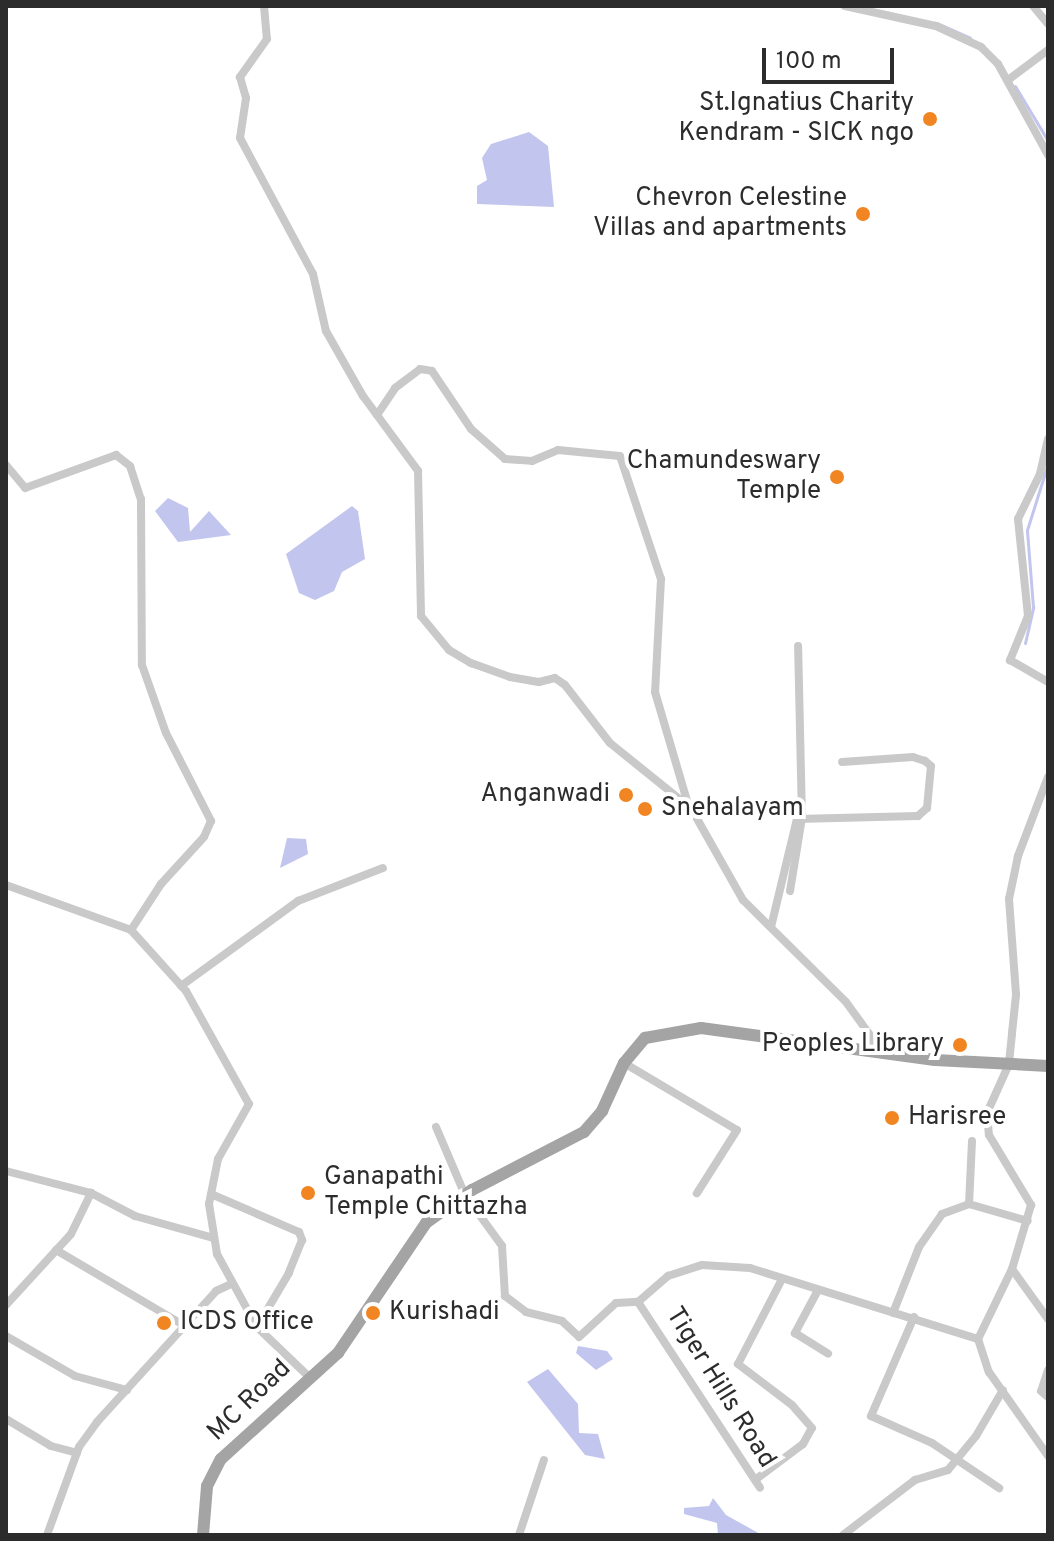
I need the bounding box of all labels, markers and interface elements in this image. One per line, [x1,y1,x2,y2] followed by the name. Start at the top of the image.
[766,32,898,82] scale bar
[776,47,842,77] text: 100 m
[679,88,914,150] place label: St.Ignatius Charity Kendram - SICK ngo
[921,110,939,128] marker: St.Ignatius Charity Kendram - SICK ngo
[593,183,847,244] place label: Chevron Celestine Villas and apartments
[854,205,872,223] marker: Chevron Celestine Villas and apartments
[627,446,821,508] place label: Chamundeswary Temple
[828,468,846,486] marker: Chamundeswary Temple
[480,779,610,811] place label: Anganwadi
[617,786,635,804] marker: Anganwadi
[661,793,804,825] place label: Snehalayam
[636,800,654,818] marker: Snehalayam
[762,1029,944,1061] place label: Peoples Library
[951,1036,969,1054] marker: Peoples Library
[908,1102,1006,1134] place label: Harisree
[883,1109,901,1127] marker: Harisree
[324,1162,527,1224] place label: Ganapathi Temple Chittazha
[299,1184,317,1202] marker: Ganapathi Temple Chittazha
[389,1297,500,1329] place label: Kurishadi
[658,1302,782,1474] street label: Tiger Hills Road
[364,1304,382,1322] marker: Kurishadi
[180,1307,314,1339] place label: ICDS Office
[155,1314,173,1332] marker: ICDS Office
[202,1354,298,1448] street label: MC Road

